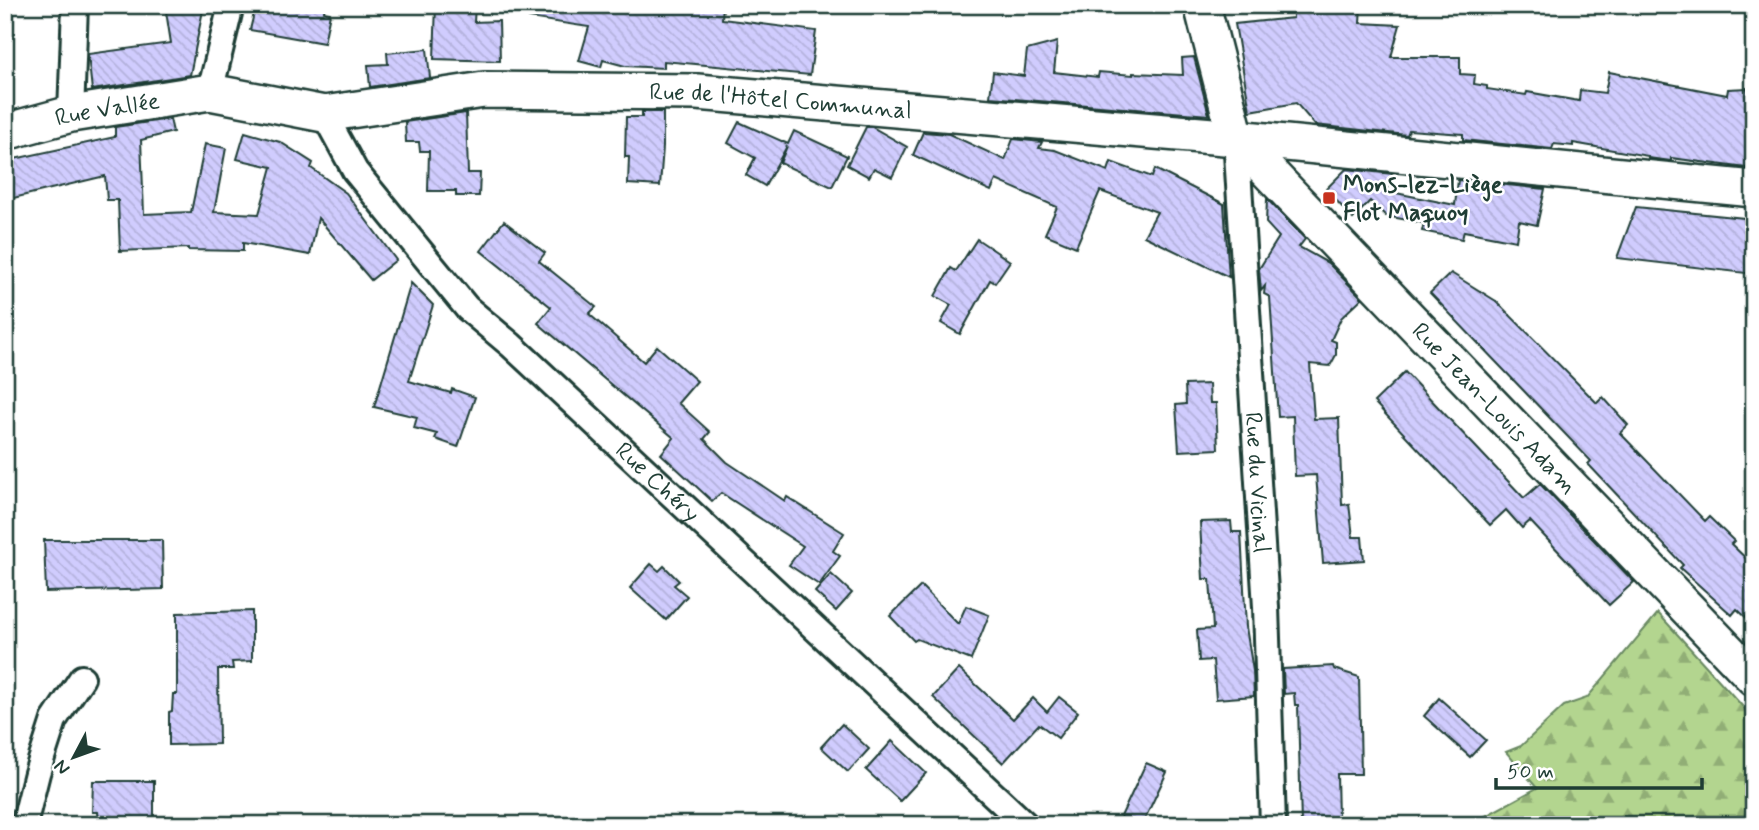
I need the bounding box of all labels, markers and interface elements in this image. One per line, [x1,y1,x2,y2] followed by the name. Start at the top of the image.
[649,78,913,127] street label: Rue de l'Hôtel Communal
[52,86,162,135] street label: Rue Vallée
[1343,170,1503,229] place label: Mons-lez-Liège Flot Maquoy
[1321,190,1337,206] marker: Mons-lez-Liège Flot Maquoy
[1404,317,1583,501] street label: Rue Jean-Louis Adam
[1237,411,1277,554] street label: Rue du Vicinal
[608,436,706,530] street label: Rue Chéry
[38,722,108,792] north arrow
[1496,746,1703,790] scale bar
[49,754,76,780] text: N
[1507,758,1554,786] text: 50 m

